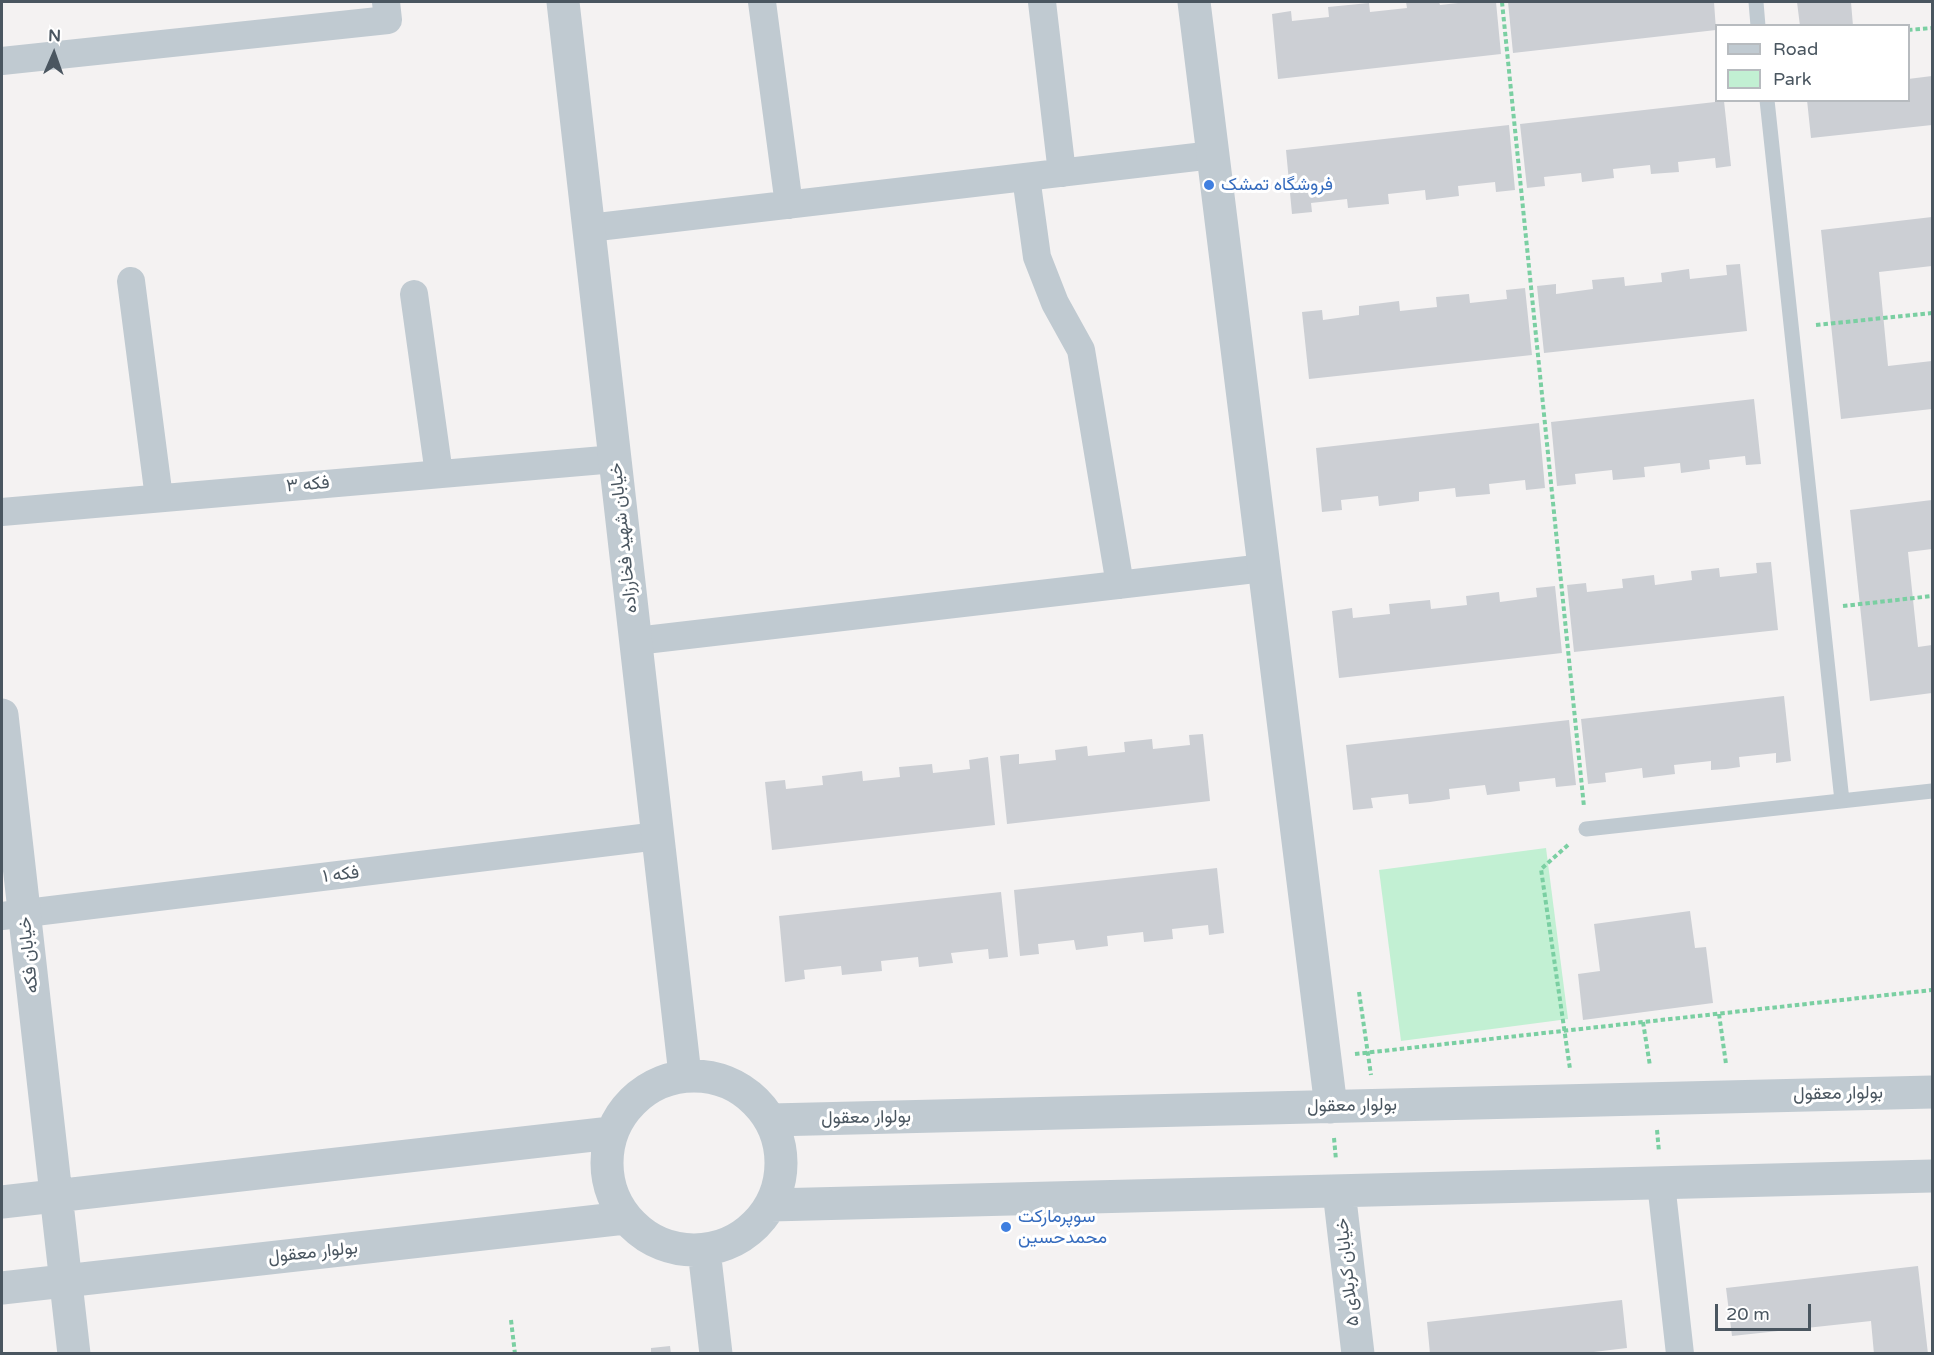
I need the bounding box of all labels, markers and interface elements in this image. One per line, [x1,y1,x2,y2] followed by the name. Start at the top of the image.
[24,24,84,84] north arrow
[1715,24,1910,102] legend
[48,26,61,46] text: N
[1773,38,1818,60] text: Road
[1773,68,1811,90] text: Park
[1221,174,1333,196] place label: فروشگاه تمشک
[1202,178,1216,192] marker: فروشگاه تمشک
[605,462,643,614] street label: خیابان شهید فخارزاده
[285,472,331,498] street label: فکه ۳
[322,862,360,888] street label: فکه ۱
[14,916,44,994] street label: خیابان فکه
[1793,1082,1883,1106] street label: بولوار معقول
[1307,1094,1397,1118] street label: بولوار معقول
[821,1106,911,1130] street label: بولوار معقول
[1018,1206,1107,1248] place label: سوپرمارکت محمدحسین
[1332,1217,1364,1327] street label: خیابان کربلای ۵
[999,1220,1013,1234] marker: سوپرمارکت محمدحسین
[267,1238,359,1268] street label: بولوار معقول
[1718,1292,1814,1330] scale bar
[1726,1303,1770,1325] text: 20 m

